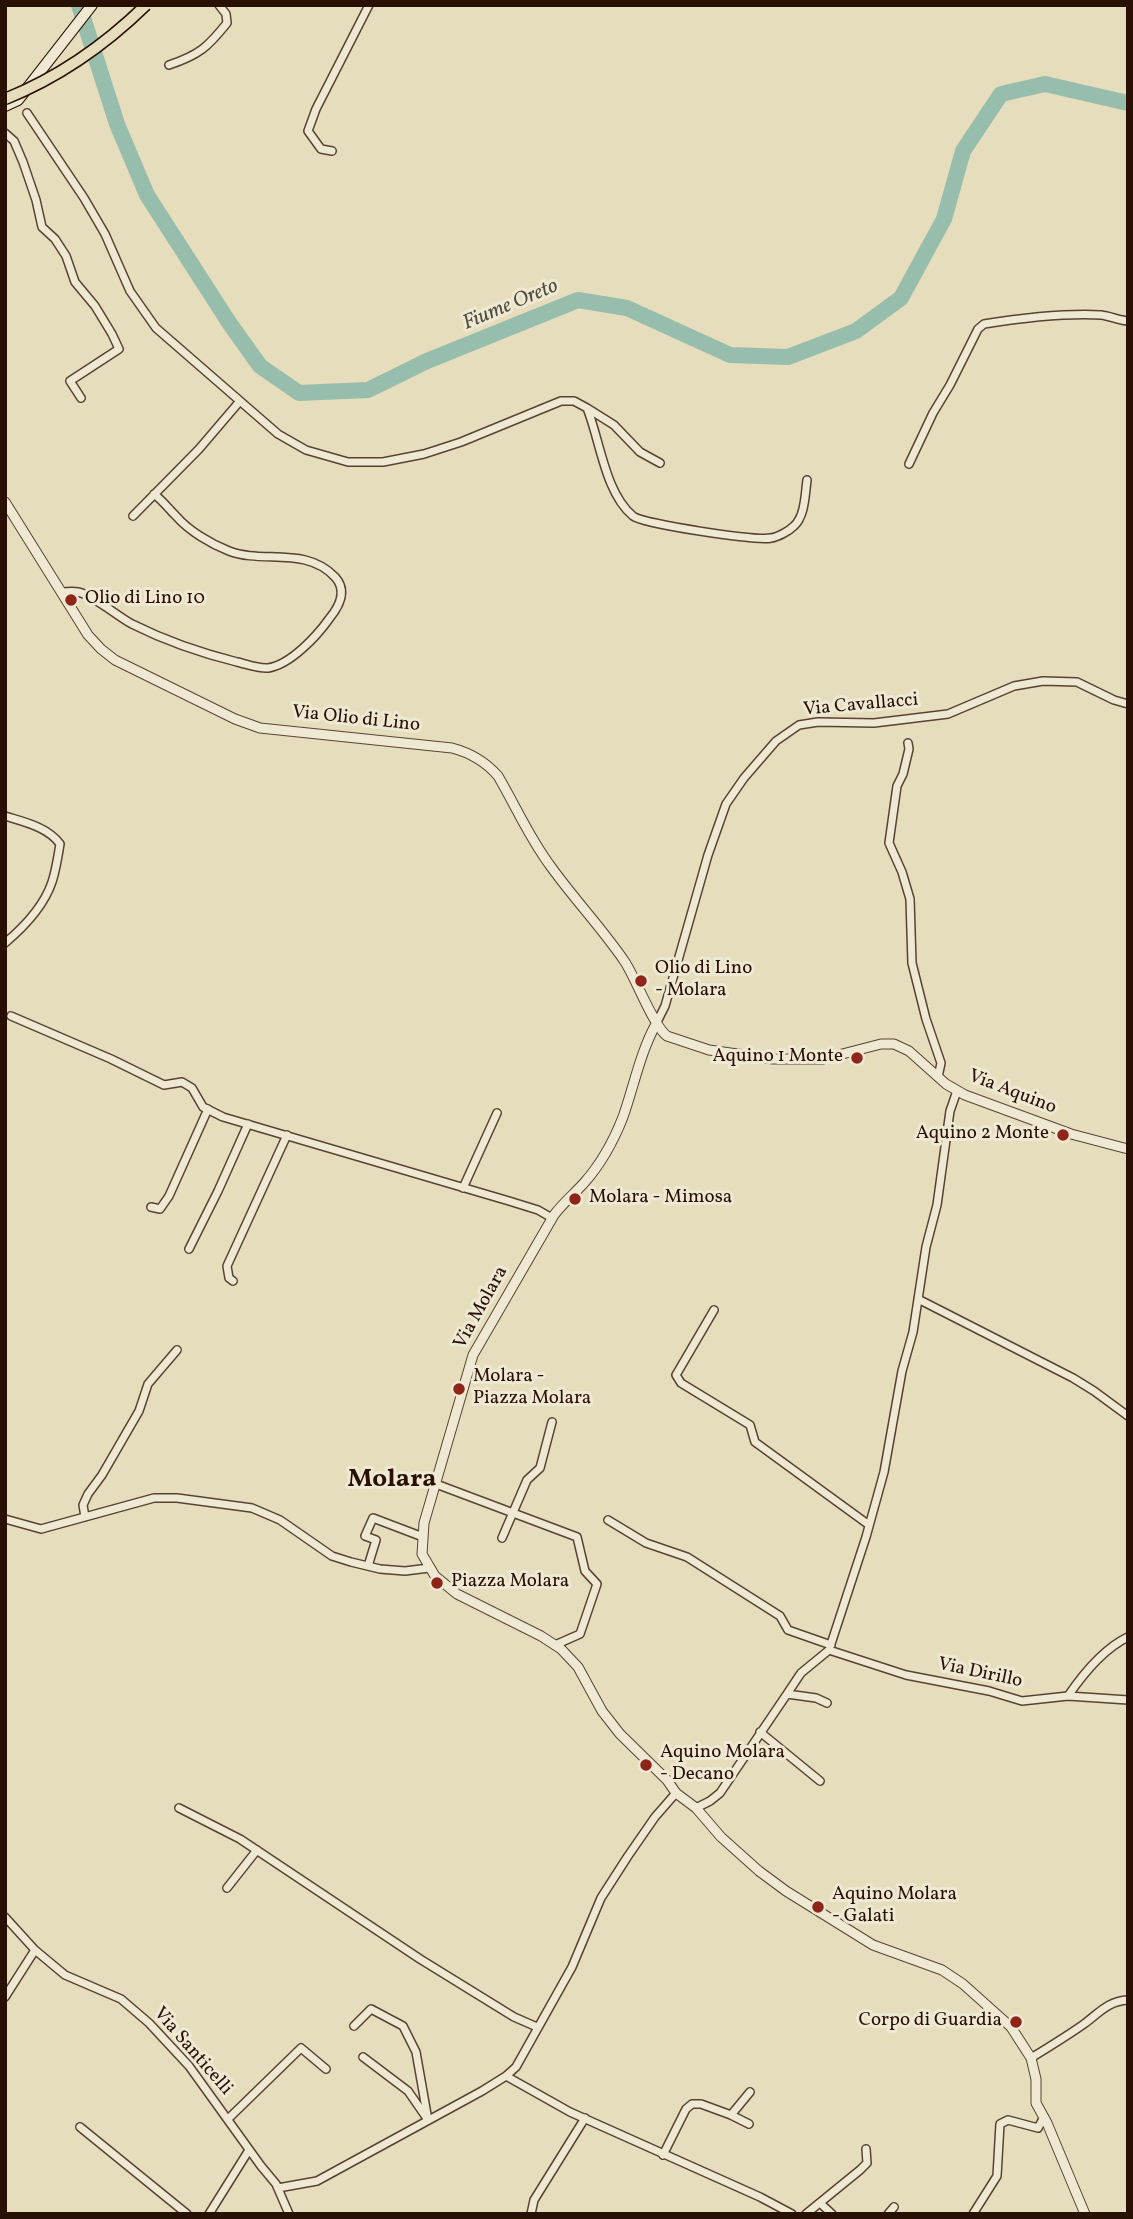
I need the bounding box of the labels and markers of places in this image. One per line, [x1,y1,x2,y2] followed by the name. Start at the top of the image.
[85,589,205,611] place label: Olio di Lino 10
[63,592,79,608] marker: Olio di Lino 10
[655,959,752,1003] place label: Olio di Lino - Molara
[633,973,649,989] marker: Olio di Lino - Molara
[713,1047,843,1069] place label: Aquino 1 Monte
[849,1050,865,1066] marker: Aquino 1 Monte
[916,1124,1049,1146] place label: Aquino 2 Monte
[1055,1127,1071,1143] marker: Aquino 2 Monte
[589,1188,732,1210] place label: Molara - Mimosa
[567,1191,583,1207] marker: Molara - Mimosa
[473,1367,591,1411] place label: Molara - Piazza Molara
[451,1381,467,1397] marker: Molara - Piazza Molara
[451,1572,569,1594] place label: Piazza Molara
[429,1575,445,1591] marker: Piazza Molara
[660,1743,785,1787] place label: Aquino Molara - Decano
[638,1757,654,1773] marker: Aquino Molara - Decano
[832,1885,957,1929] place label: Aquino Molara - Galati
[810,1899,826,1915] marker: Aquino Molara - Galati
[859,2011,1002,2033] place label: Corpo di Guardia
[1008,2014,1024,2030] marker: Corpo di Guardia

